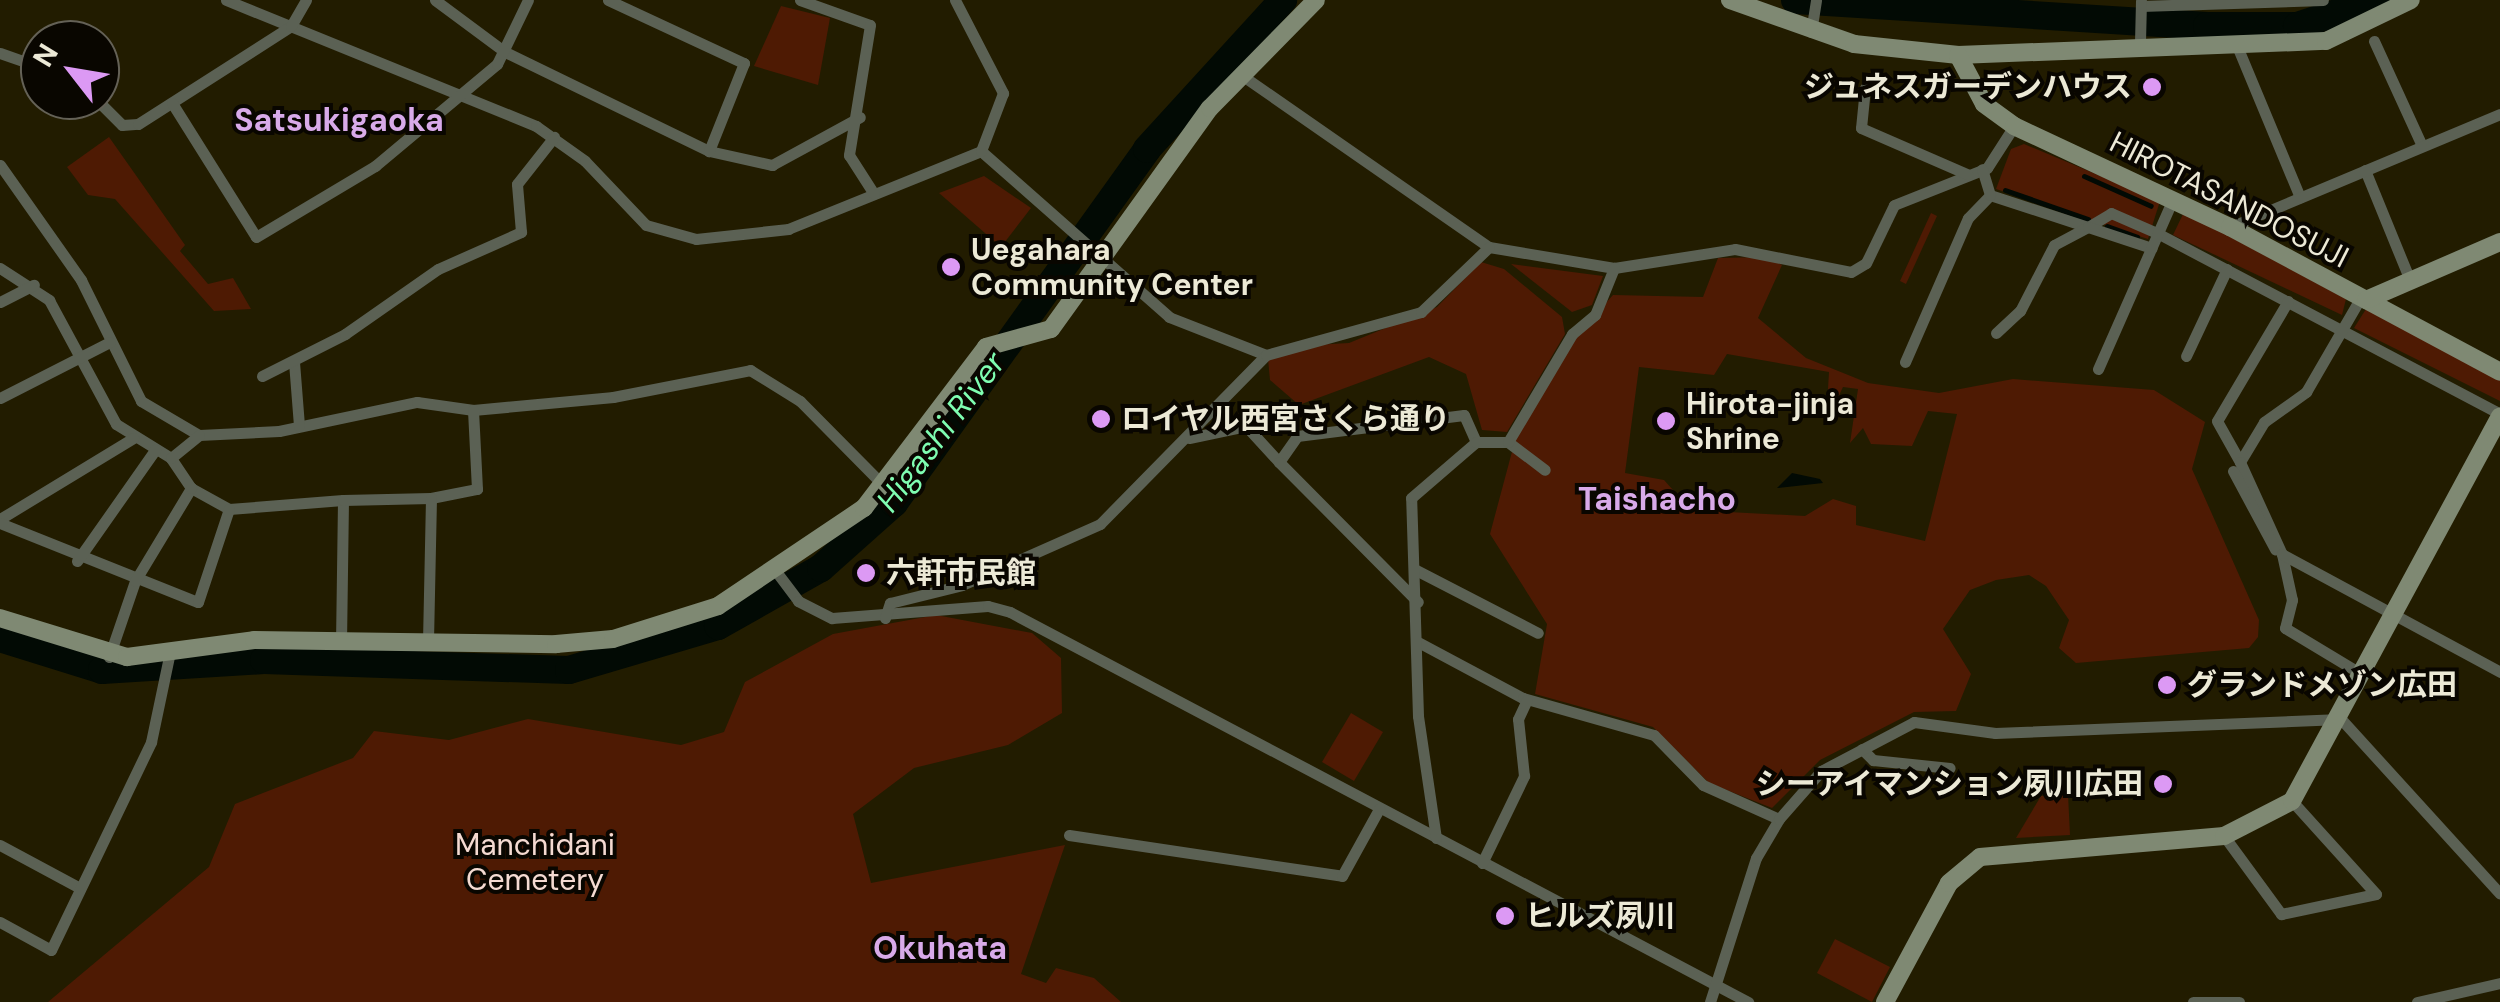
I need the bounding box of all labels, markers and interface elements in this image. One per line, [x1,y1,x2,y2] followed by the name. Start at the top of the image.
[20,20,120,120] north arrow
[24,37,67,74] text: N
[1802,69,2132,105] place label: ジュネスガーデンハウス
[2141,76,2163,98] marker: ジュネスガーデンハウス
[234,101,444,139] district label: Satsukigaoka
[2104,124,2354,276] street label: HIROTASANDOSUJI
[971,232,1253,302] place label: Uegahara Community Center
[940,256,962,278] marker: Uegahara Community Center
[869,345,1013,519] water label: Higashi River
[1686,386,1854,456] place label: Hirota-jinja Shrine
[1121,401,1451,437] place label: ロイヤル西宮さくら通り
[1090,408,1112,430] marker: ロイヤル西宮さくら通り
[1655,410,1677,432] marker: Hirota-jinja Shrine
[1578,480,1736,518] district label: Taishacho
[886,555,1036,591] place label: 六軒市民館
[855,562,877,584] marker: 六軒市民館
[2187,667,2457,703] place label: グランドメゾン広田
[2156,674,2178,696] marker: グランドメゾン広田
[1753,766,2143,802] place label: シーアイマンション夙川広田
[2152,773,2174,795] marker: シーアイマンション夙川広田
[455,827,615,898] park label: Manchidani Cemetery
[1525,898,1675,934] place label: ヒルズ夙川
[1494,905,1516,927] marker: ヒルズ夙川
[873,929,1007,967] district label: Okuhata

